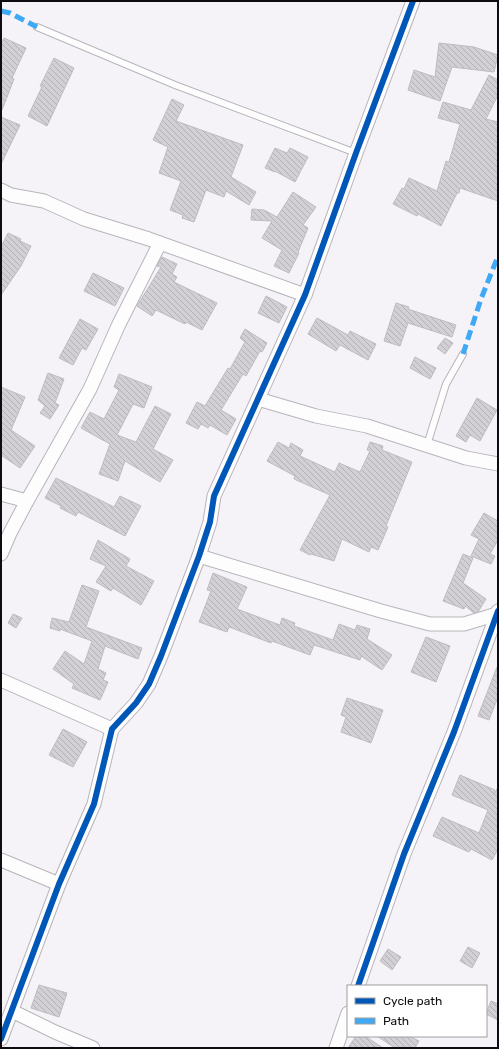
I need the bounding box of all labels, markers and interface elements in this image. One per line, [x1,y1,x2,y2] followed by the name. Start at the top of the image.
[347,985,487,1037] legend
[383,994,442,1008] text: Cycle path
[383,1014,409,1028] text: Path

